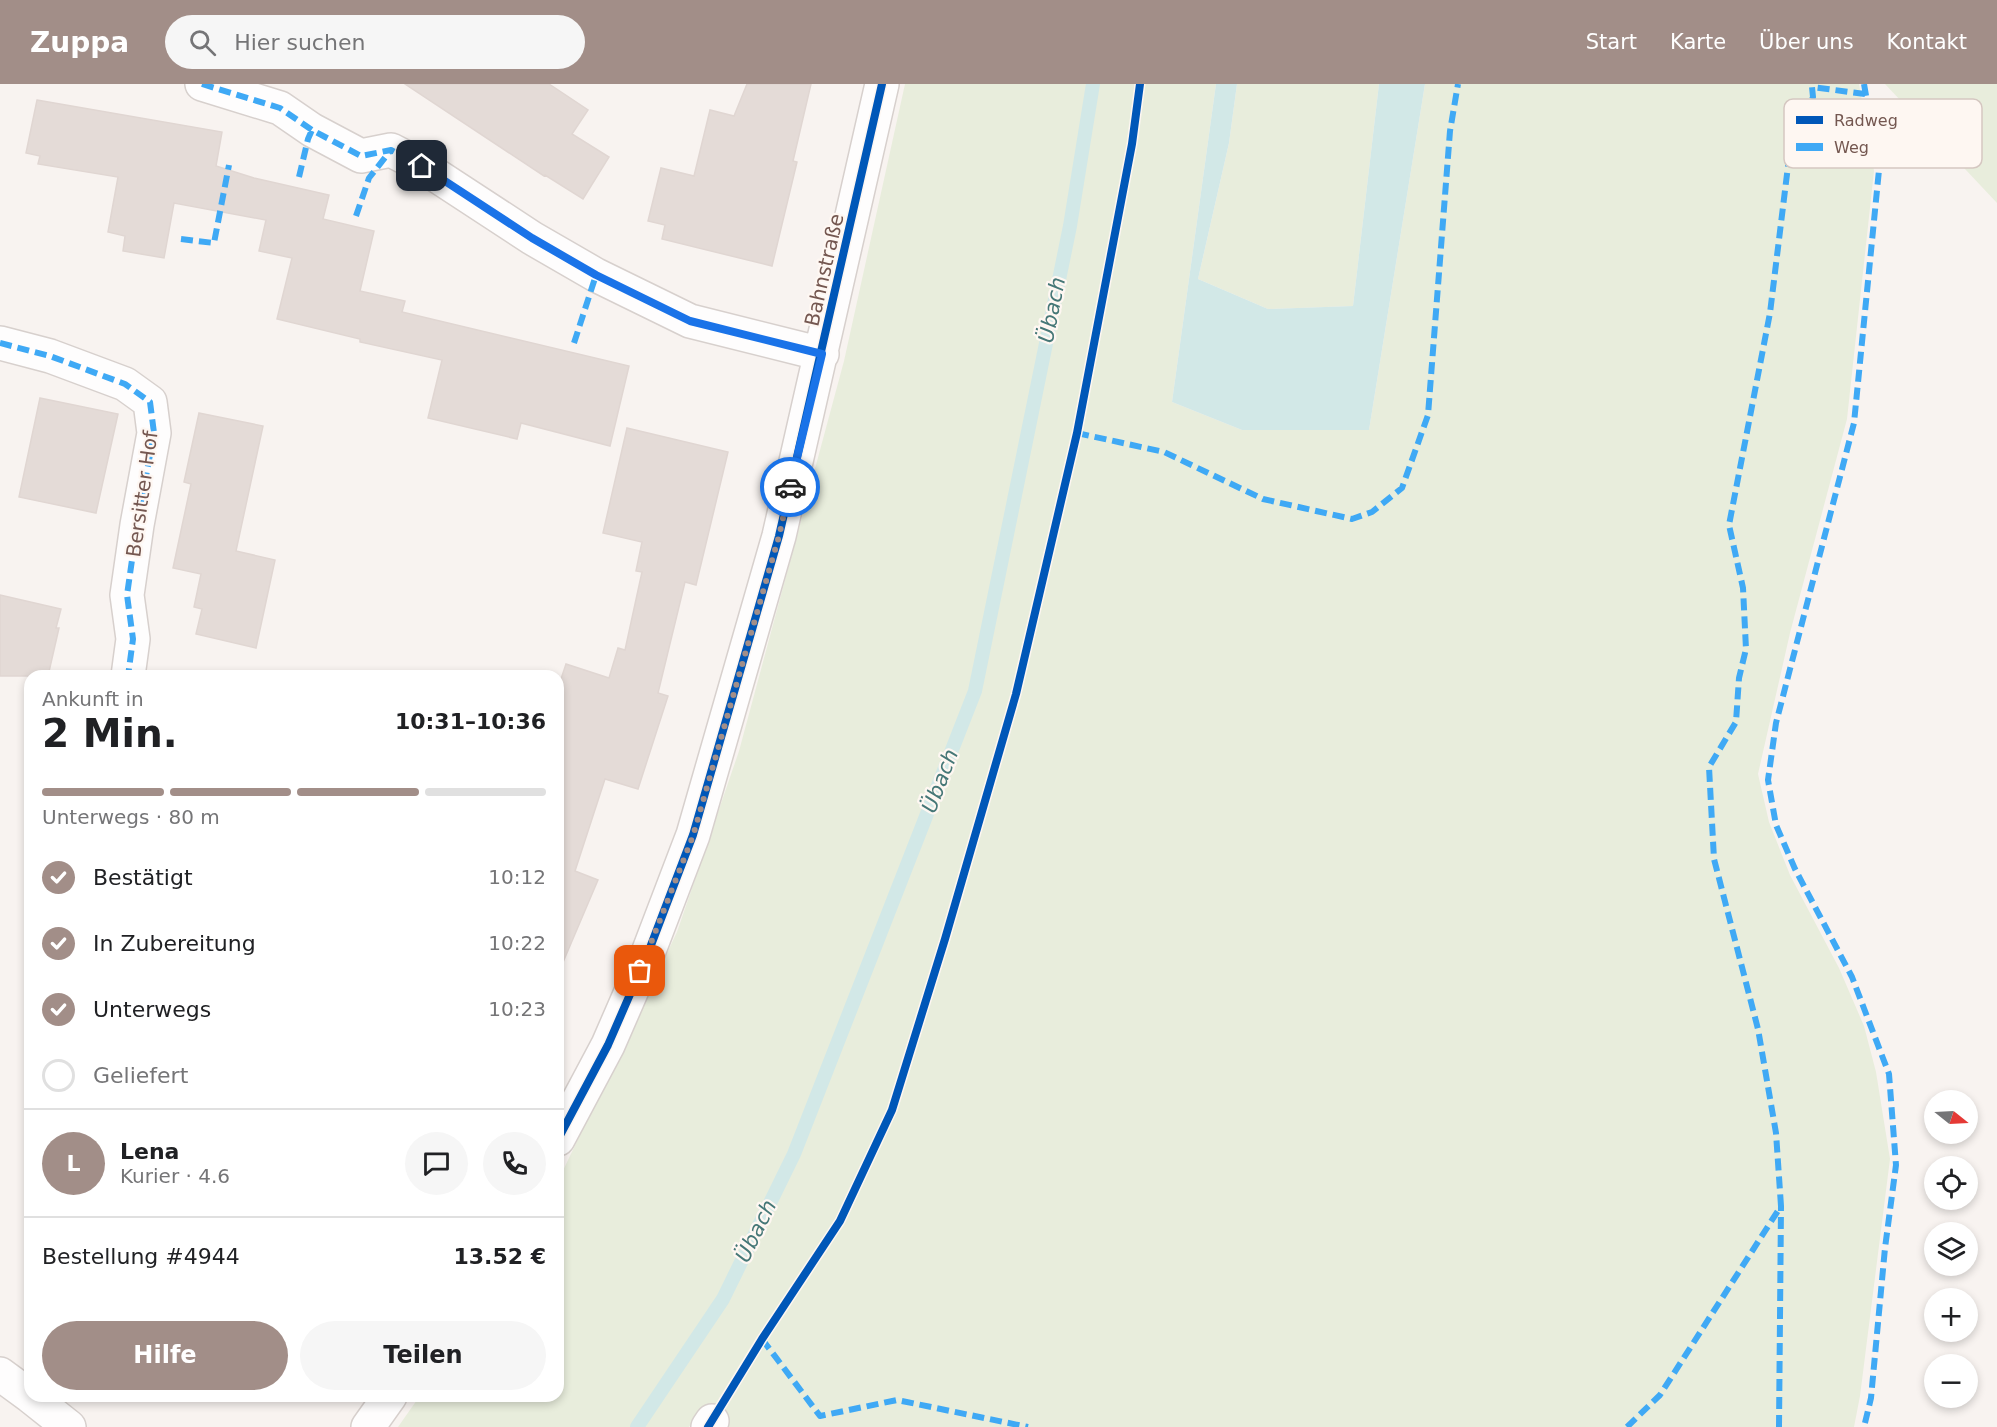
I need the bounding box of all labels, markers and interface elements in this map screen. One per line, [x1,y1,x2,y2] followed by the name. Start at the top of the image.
[165,15,585,69] search box
[30,26,129,59] text: Zuppa
[186,26,219,59] icon: search
[234,30,365,55] text: Hier suchen
[1586,30,1637,54] text: Start
[1670,30,1726,54] text: Karte
[1759,30,1854,54] text: Über uns
[1887,30,1967,54] text: Kontakt
[1784,99,1982,168] legend
[1834,111,1898,130] text: Radweg
[1834,138,1869,157] text: Weg
[396,140,447,191] pin
[405,149,438,182] icon: home
[799,211,849,329] street label: Bahnstraße
[1033,275,1070,345] water label: Übach
[121,428,163,559] street label: Bersitter Hof
[760,457,820,517] courier
[774,471,807,504] icon: car
[42,687,144,711] text: Ankunft in
[395,709,546,734] text: 10:31–10:36
[42,711,177,756] text: 2 Min.
[916,745,963,816] water label: Übach
[42,805,220,829] text: Unterwegs · 80 m
[42,861,75,894] icon: check
[93,865,193,890] text: Bestätigt
[488,865,546,889] text: 10:12
[42,927,75,960] icon: check
[93,931,256,956] text: In Zubereitung
[488,931,546,955] text: 10:22
[614,945,665,996] pin
[623,954,656,987] icon: bag
[42,993,75,1026] icon: check
[93,997,211,1022] text: Unterwegs
[488,997,546,1021] text: 10:23
[93,1063,188,1088] text: Geliefert
[1924,1090,1978,1144] north arrow
[1924,1090,1978,1408] map controls
[405,1132,468,1195] button: chat
[483,1132,546,1195] button: phone
[120,1139,179,1164] text: Lena
[66,1151,81,1176] text: L
[1924,1156,1978,1210] button: locate
[120,1164,230,1188] text: Kurier · 4.6
[730,1195,781,1266] water label: Übach
[1924,1222,1978,1276] button: layers
[42,1244,240,1269] text: Bestellung #4944
[453,1244,546,1269] text: 13.52 €
[1924,1288,1978,1342] button: +
[42,1321,288,1390] button: Hilfe
[300,1321,546,1390] button: Teilen
[1924,1354,1978,1408] button: −

